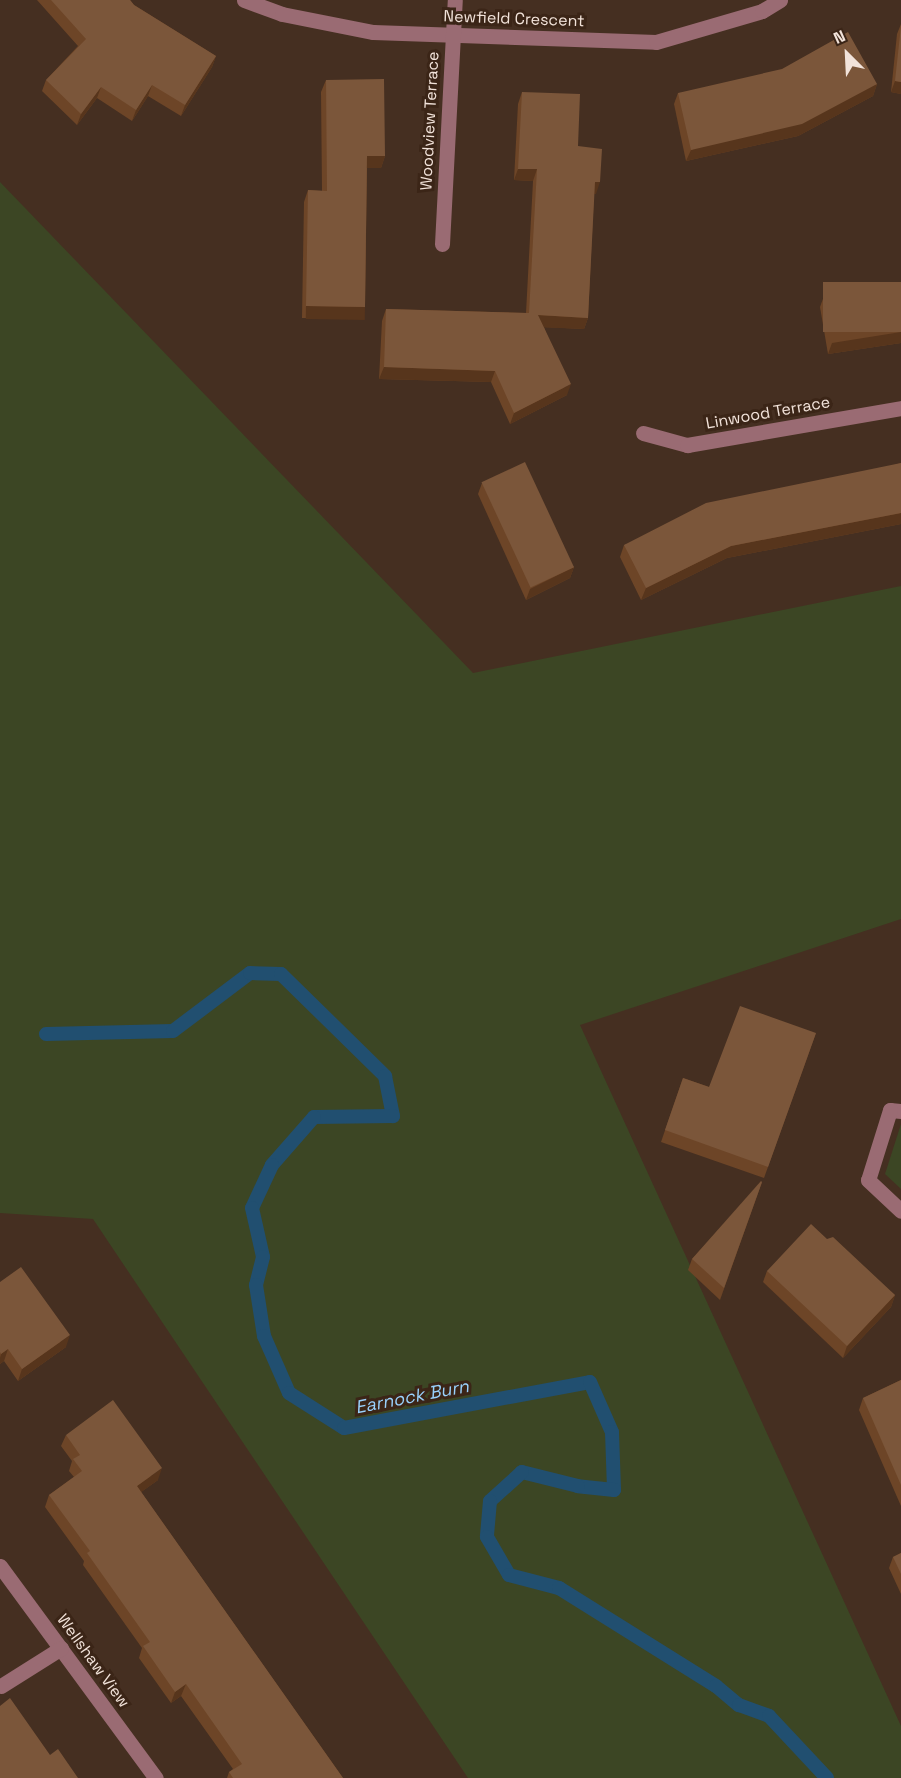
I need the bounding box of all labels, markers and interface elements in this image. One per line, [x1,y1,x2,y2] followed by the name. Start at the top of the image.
[443,7,585,31] street label: Newfield Crescent
[817,24,877,84] north arrow
[830,25,849,49] text: N
[417,51,443,191] street label: Woodview Terrace
[704,393,832,433] street label: Linwood Terrace
[353,1375,471,1419] water label: Earnock Burn
[53,1610,133,1712] street label: Wellshaw View

